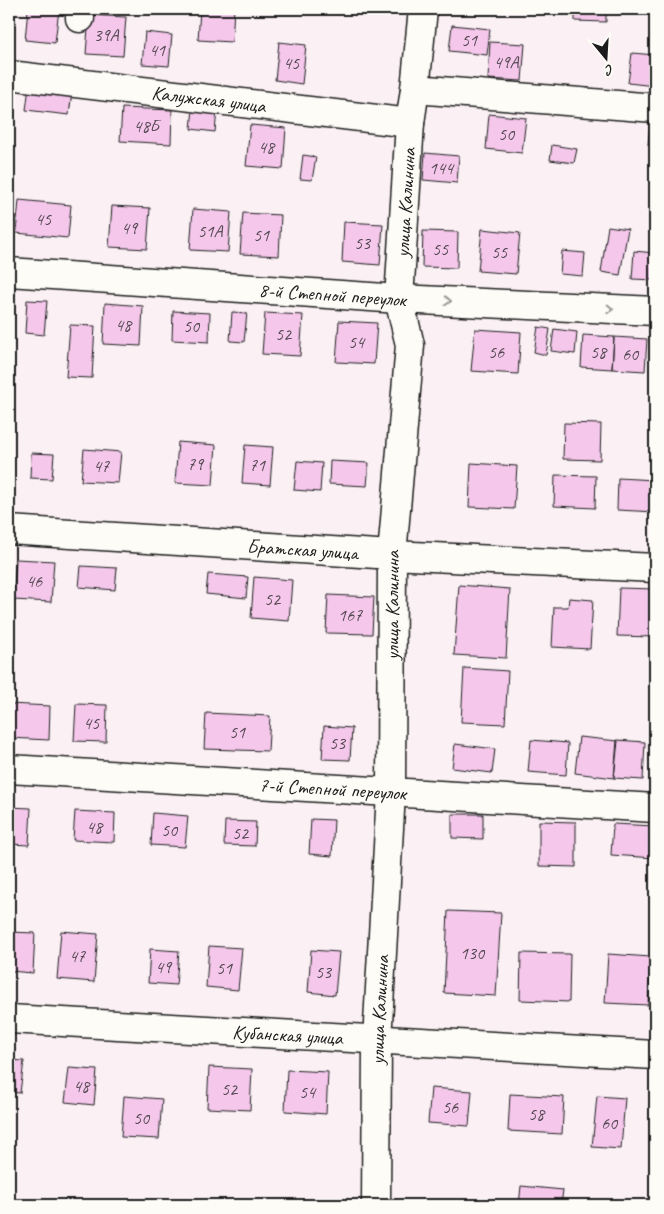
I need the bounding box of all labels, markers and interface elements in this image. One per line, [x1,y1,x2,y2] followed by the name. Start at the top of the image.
[93,24,120,46] house number: 39А
[461,29,478,51] house number: 51
[582,32,632,82] north arrow
[149,39,166,61] house number: 41
[493,51,520,73] house number: 49А
[283,52,300,74] house number: 45
[602,61,616,80] text: С
[150,80,268,119] street label: Калужская улица
[133,115,162,137] house number: 48Б
[498,123,516,145] house number: 50
[258,136,276,158] house number: 48
[390,146,421,259] street label: улица Калинина
[429,157,455,179] house number: 144
[35,208,52,230] house number: 45
[121,217,139,239] house number: 49
[197,220,224,242] house number: 51А
[253,224,270,246] house number: 51
[354,232,372,254] house number: 53
[432,238,449,260] house number: 55
[491,241,508,263] house number: 55
[258,277,408,312] street label: 8-й Степной переулок
[444,296,452,307] one-way arrow
[607,304,615,315] one-way arrow
[115,314,133,336] house number: 48
[183,315,201,337] house number: 50
[275,323,293,345] house number: 52
[348,331,366,353] house number: 54
[488,341,505,363] house number: 56
[590,341,608,363] house number: 58
[622,343,640,365] house number: 60
[187,453,205,475] house number: 79
[249,454,266,476] house number: 71
[93,455,110,477] house number: 47
[246,534,360,566] street label: Братская улица
[380,549,405,661] street label: улица Калинина
[26,570,43,592] house number: 46
[264,588,282,610] house number: 52
[338,604,363,626] house number: 167
[83,712,100,734] house number: 45
[229,721,246,743] house number: 51
[329,732,347,754] house number: 53
[258,772,408,806] street label: 7-й Степной переулок
[86,816,104,838] house number: 48
[161,819,179,841] house number: 50
[232,822,250,844] house number: 52
[460,942,486,964] house number: 130
[69,945,86,967] house number: 47
[365,954,395,1066] street label: улица Калинина
[155,956,173,978] house number: 49
[216,957,233,979] house number: 51
[315,961,333,983] house number: 53
[232,1019,345,1051] street label: Кубанская улица
[73,1075,91,1097] house number: 48
[221,1078,239,1100] house number: 52
[299,1081,317,1103] house number: 54
[442,1096,459,1118] house number: 56
[528,1103,546,1125] house number: 58
[133,1107,151,1129] house number: 50
[601,1112,619,1134] house number: 60

